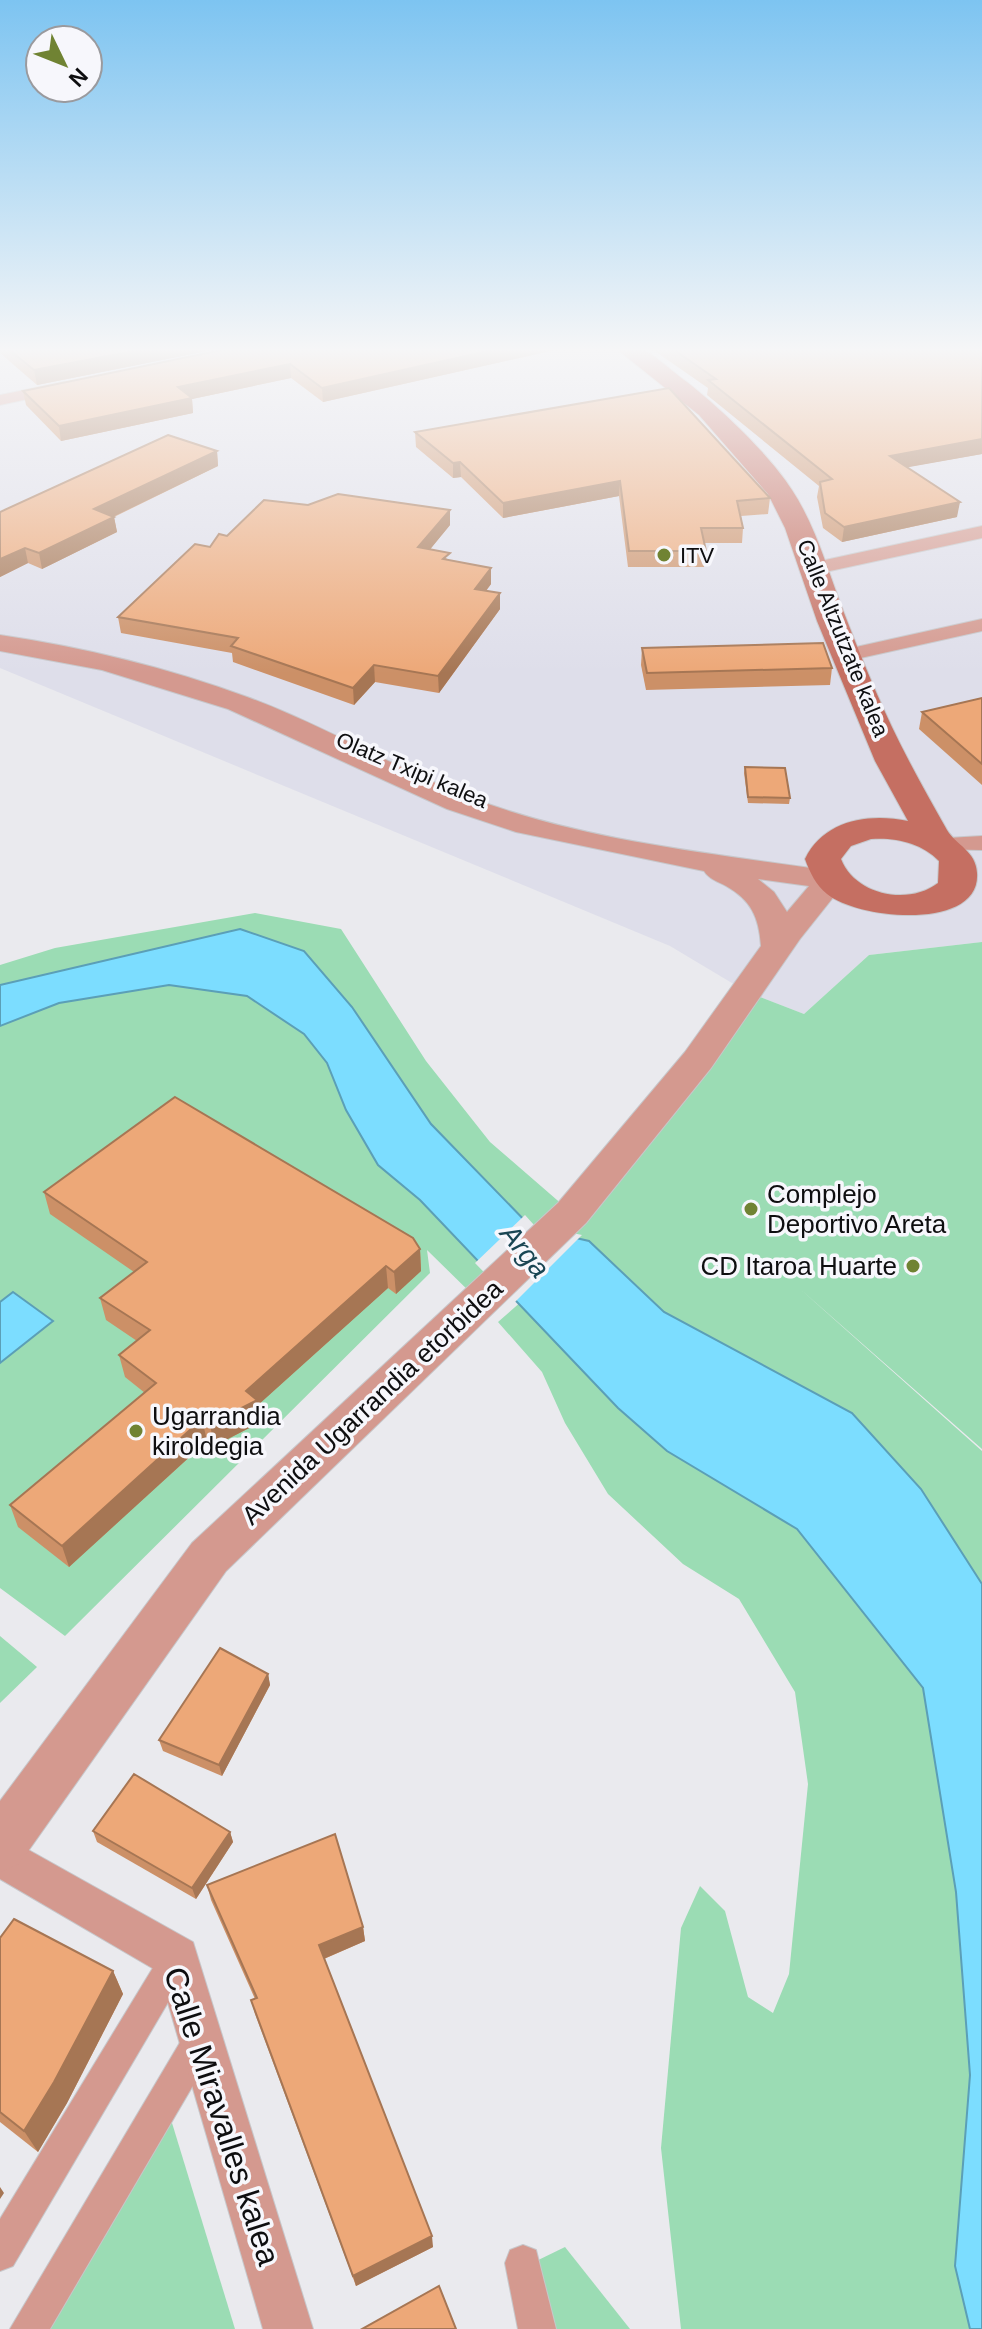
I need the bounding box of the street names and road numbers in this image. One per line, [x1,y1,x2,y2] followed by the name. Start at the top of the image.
[792,536,894,741] street label: Calle Altzutzate kalea
[332,727,492,813] street label: Olatz Txipi kalea
[236,1273,509,1531] street label: Avenida Ugarrandia etorbidea
[157,1962,287,2270] street label: Calle Miravalles kalea

